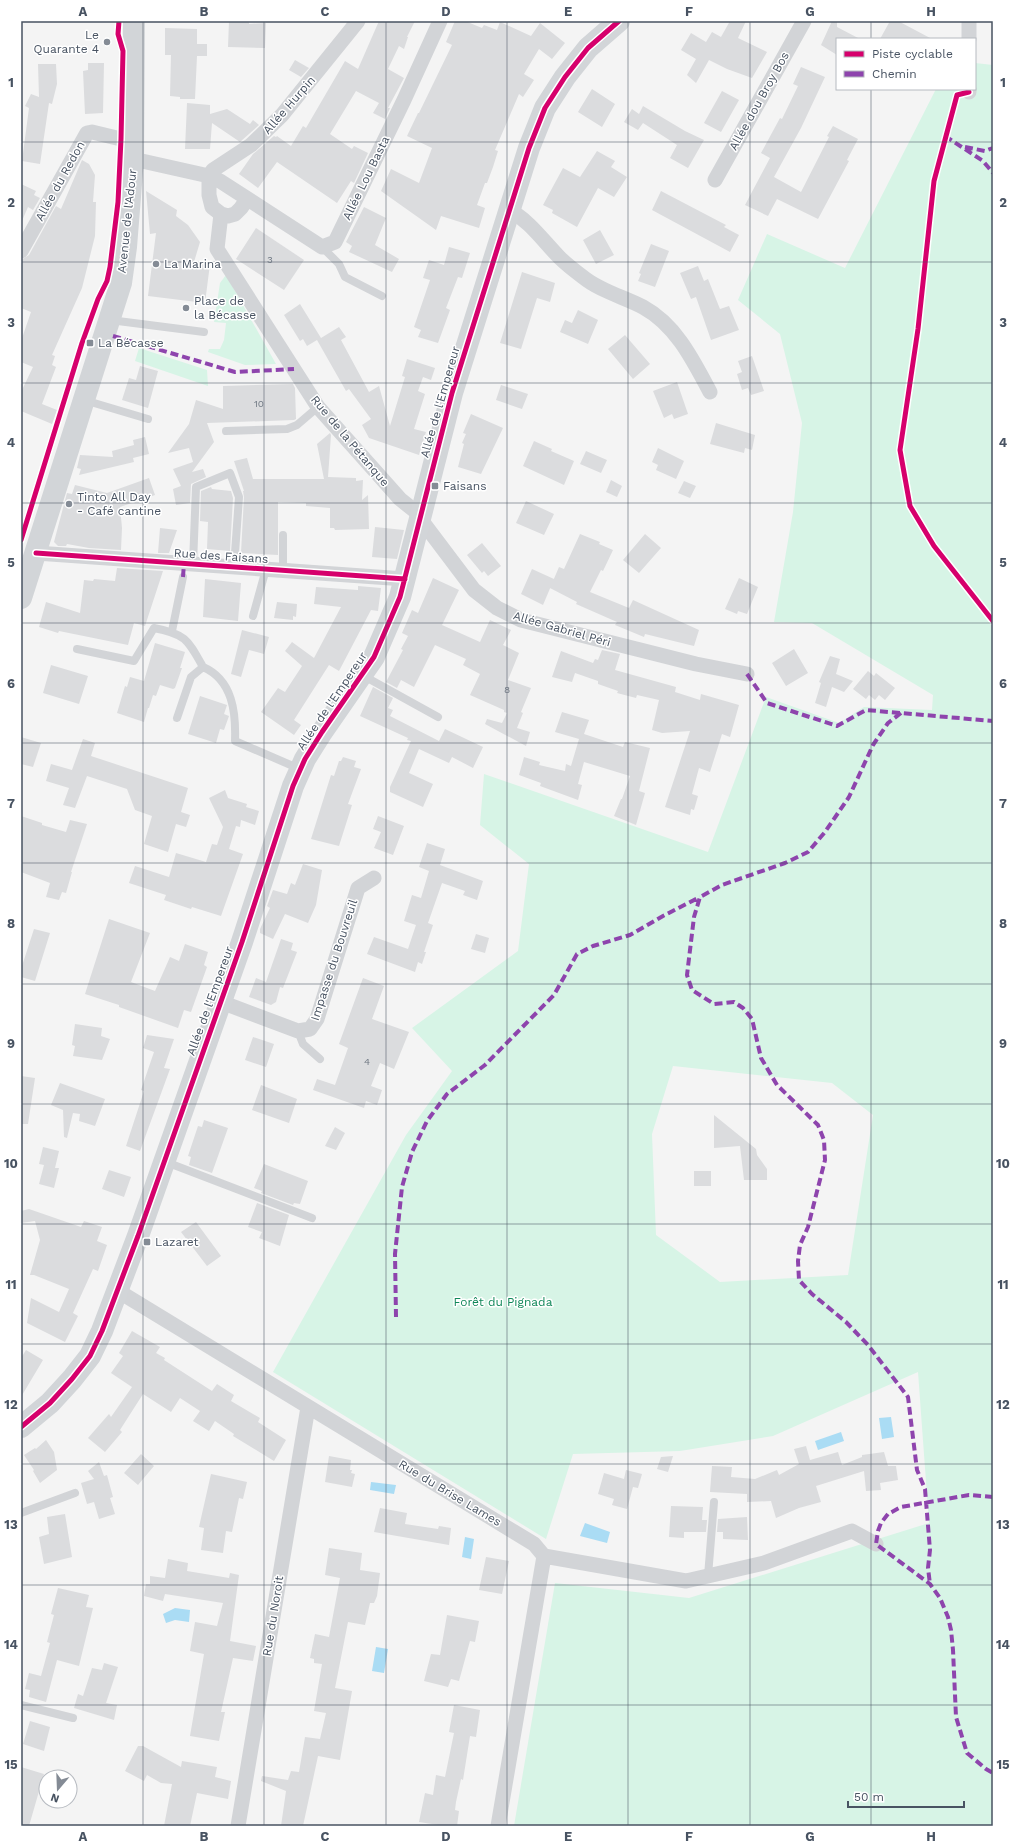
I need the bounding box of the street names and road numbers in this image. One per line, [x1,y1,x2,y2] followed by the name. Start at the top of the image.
[726,49,792,153] street label: Allée dou Broy Bos
[260,73,318,137] street label: Allée Hurpin
[340,134,392,222] street label: Allée Lou Basta
[32,139,88,223] street label: Allée du Redon
[115,168,139,274] street label: Avenue de l'Adour
[417,345,463,459] street label: Allée de l'Empereur
[308,393,392,489] street label: Rue de la Pétanque
[173,546,269,566] street label: Rue des Faisans
[512,608,612,650] street label: Allée Gabriel Péri
[294,649,370,753] street label: Allée de l'Empereur
[308,897,360,1022] street label: Impasse du Bouvreuil
[184,944,236,1058] street label: Allée de l'Empereur
[396,1457,504,1529] street label: Rue du Brise Lames
[260,1575,286,1657] street label: Rue du Noroit

